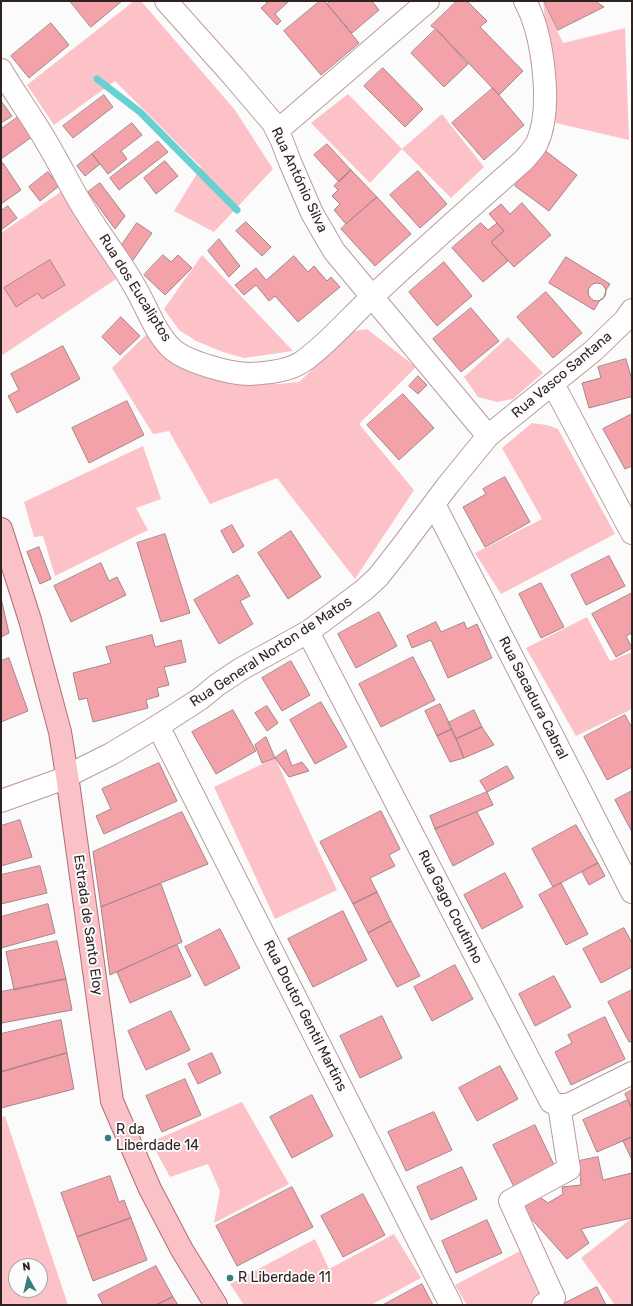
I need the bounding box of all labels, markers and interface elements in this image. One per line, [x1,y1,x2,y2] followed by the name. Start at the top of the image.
[267,125,331,235] street label: Rua António Silva
[95,231,175,345] street label: Rua dos Eucaliptos
[509,328,615,422] street label: Rua Vasco Santana
[187,593,355,711] street label: Rua General Norton de Matos
[495,634,571,762] street label: Rua Sacadura Cabral
[414,847,486,967] street label: Rua Gago Coutinho
[70,853,106,997] street label: Estrada de Santo Eloy
[260,938,350,1094] street label: Rua Doutor Gentil Martins
[116,1122,199,1154] place label: R da Liberdade 14
[103,1133,113,1143] marker: R da Liberdade 14
[8,1258,48,1298] north arrow
[22,1260,31,1274] text: N
[238,1270,331,1286] place label: R Liberdade 11
[225,1273,235,1283] marker: R Liberdade 11

